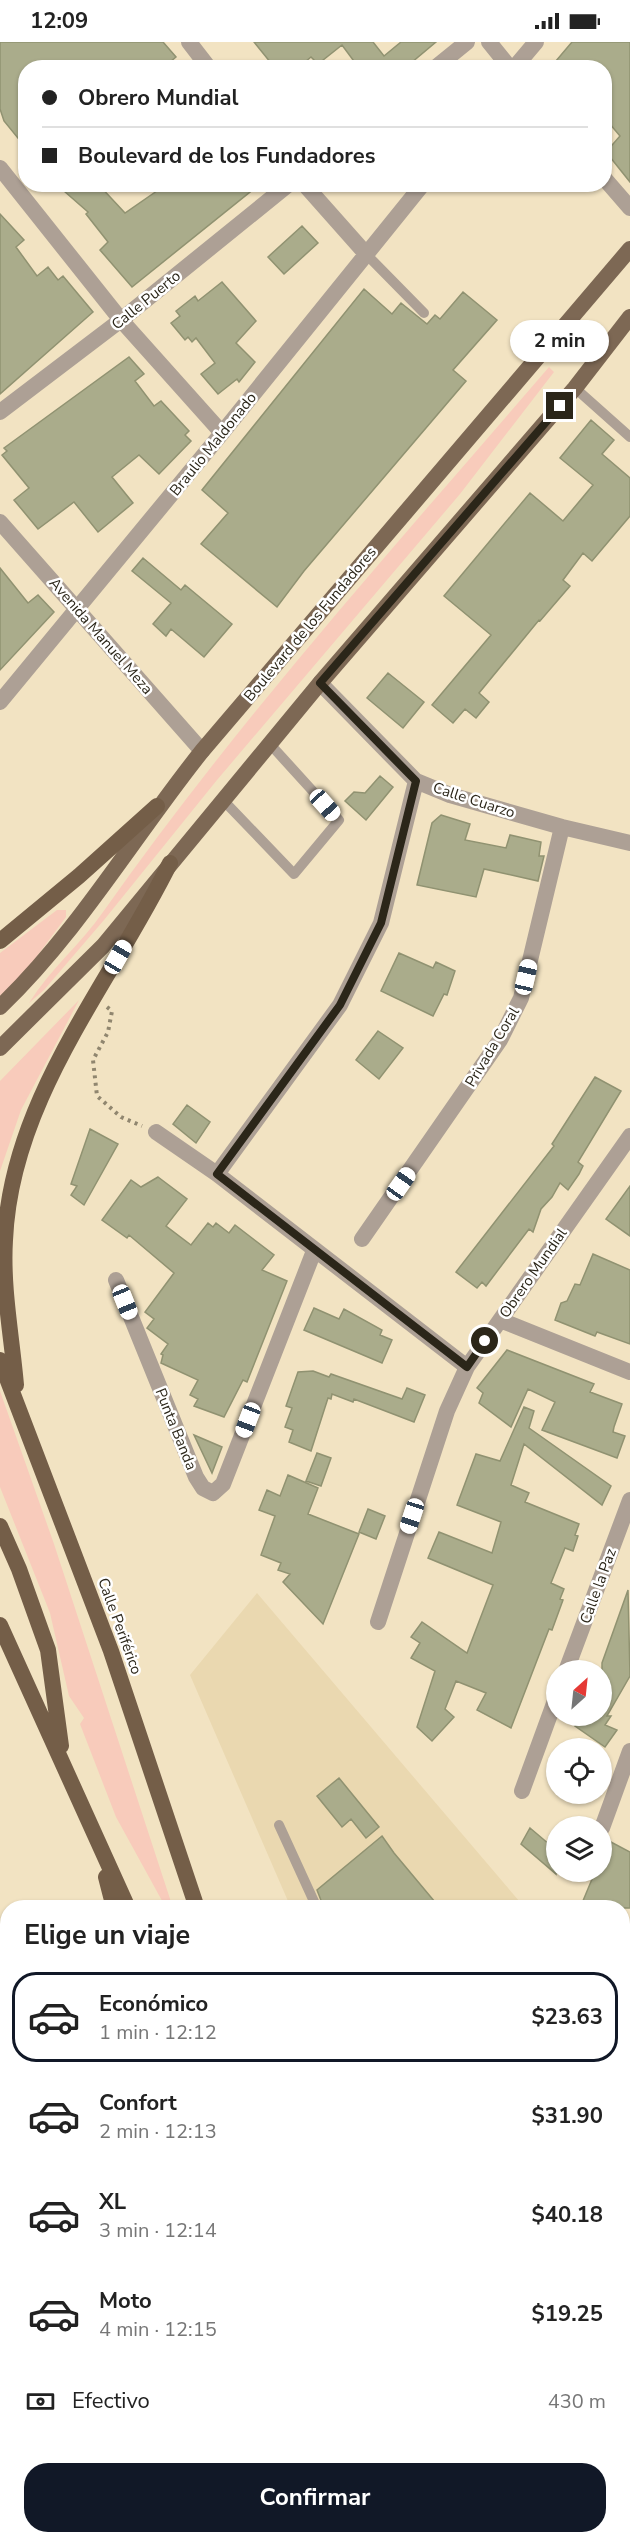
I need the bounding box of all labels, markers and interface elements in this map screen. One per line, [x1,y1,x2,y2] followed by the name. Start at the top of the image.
[30,6,88,36] text: 12:09
[78,83,238,113] text: Obrero Mundial
[78,141,375,171] text: Boulevard de los Fundadores
[107,266,185,334] street label: Calle Puerto
[510,319,610,361] callout: 2 min
[534,327,585,354] text: 2 min
[165,388,261,500] street label: Braulio Maldonado
[546,392,573,419] route end
[239,542,381,706] street label: Boulevard de los Fundadores
[45,573,157,699] street label: Avenida Manuel Meza
[430,777,518,823] street label: Calle Cuarzo
[306,786,344,824] car
[101,937,135,977] car
[513,957,539,997] car
[460,1003,524,1091] street label: Privada Coral
[383,1164,419,1204] car
[495,1224,572,1322] street label: Obrero Mundial
[110,1282,140,1322] car
[471,1327,498,1354] route start
[150,1385,202,1473] street label: Punta Banda
[233,1400,263,1440] car
[398,1496,426,1536] car
[575,1546,621,1626] street label: Calle la Paz
[93,1575,147,1677] street label: Calle Periférico
[546,1660,612,1726] north arrow
[546,1660,612,1882] map controls
[546,1738,612,1804] button: locate
[546,1816,612,1882] button: layers
[24,1917,190,1954] text: Elige un viaje
[99,1989,208,2019] text: Económico
[27,1990,81,2044] icon: car
[532,2002,603,2032] text: $23.63
[99,2019,217,2046] text: 1 min · 12:12
[99,2088,177,2118] text: Confort
[27,2089,81,2143] icon: car
[532,2101,603,2131] text: $31.90
[99,2118,217,2145] text: 2 min · 12:13
[99,2187,126,2217] text: XL
[27,2188,81,2242] icon: car
[532,2200,603,2230] text: $40.18
[99,2217,217,2244] text: 3 min · 12:14
[99,2286,152,2316] text: Moto
[27,2287,81,2341] icon: car
[532,2299,603,2329] text: $19.25
[99,2316,217,2343] text: 4 min · 12:15
[24,2385,57,2418] icon: cash
[72,2386,150,2416] text: Efectivo
[548,2388,606,2415] text: 430 m
[24,2463,606,2532] button: Confirmar

